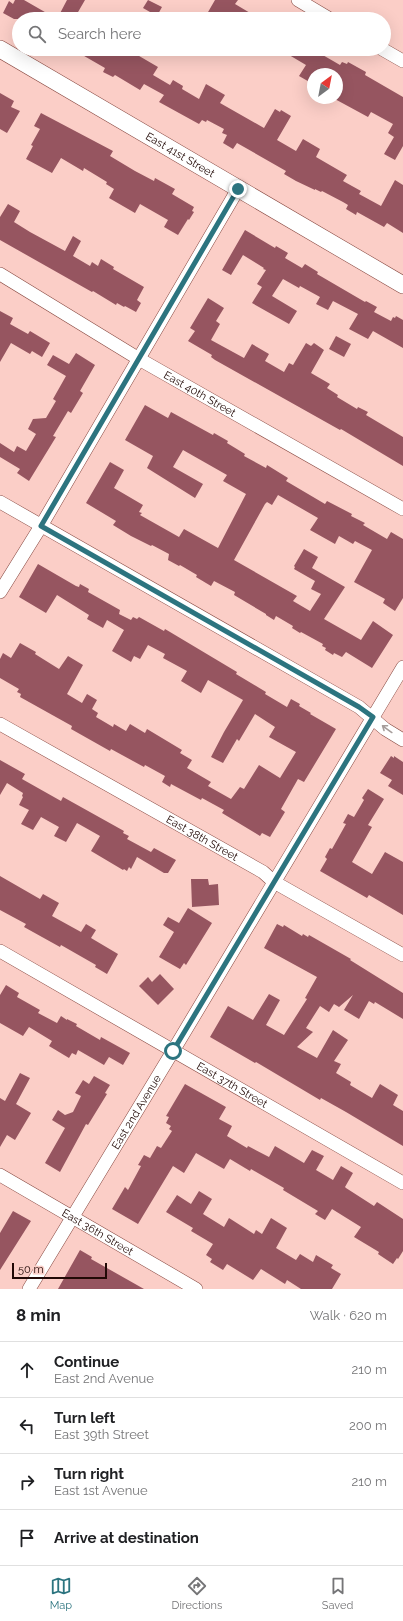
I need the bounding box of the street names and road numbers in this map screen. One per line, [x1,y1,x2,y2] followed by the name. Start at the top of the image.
[143,130,217,180] street label: East 41st Street
[161,368,238,420] street label: East 40th Street
[164,813,240,864] street label: East 38th Street
[194,1060,270,1111] street label: East 37th Street
[109,1072,164,1152] street label: East 2nd Avenue
[59,1206,136,1258] street label: East 36th Street

